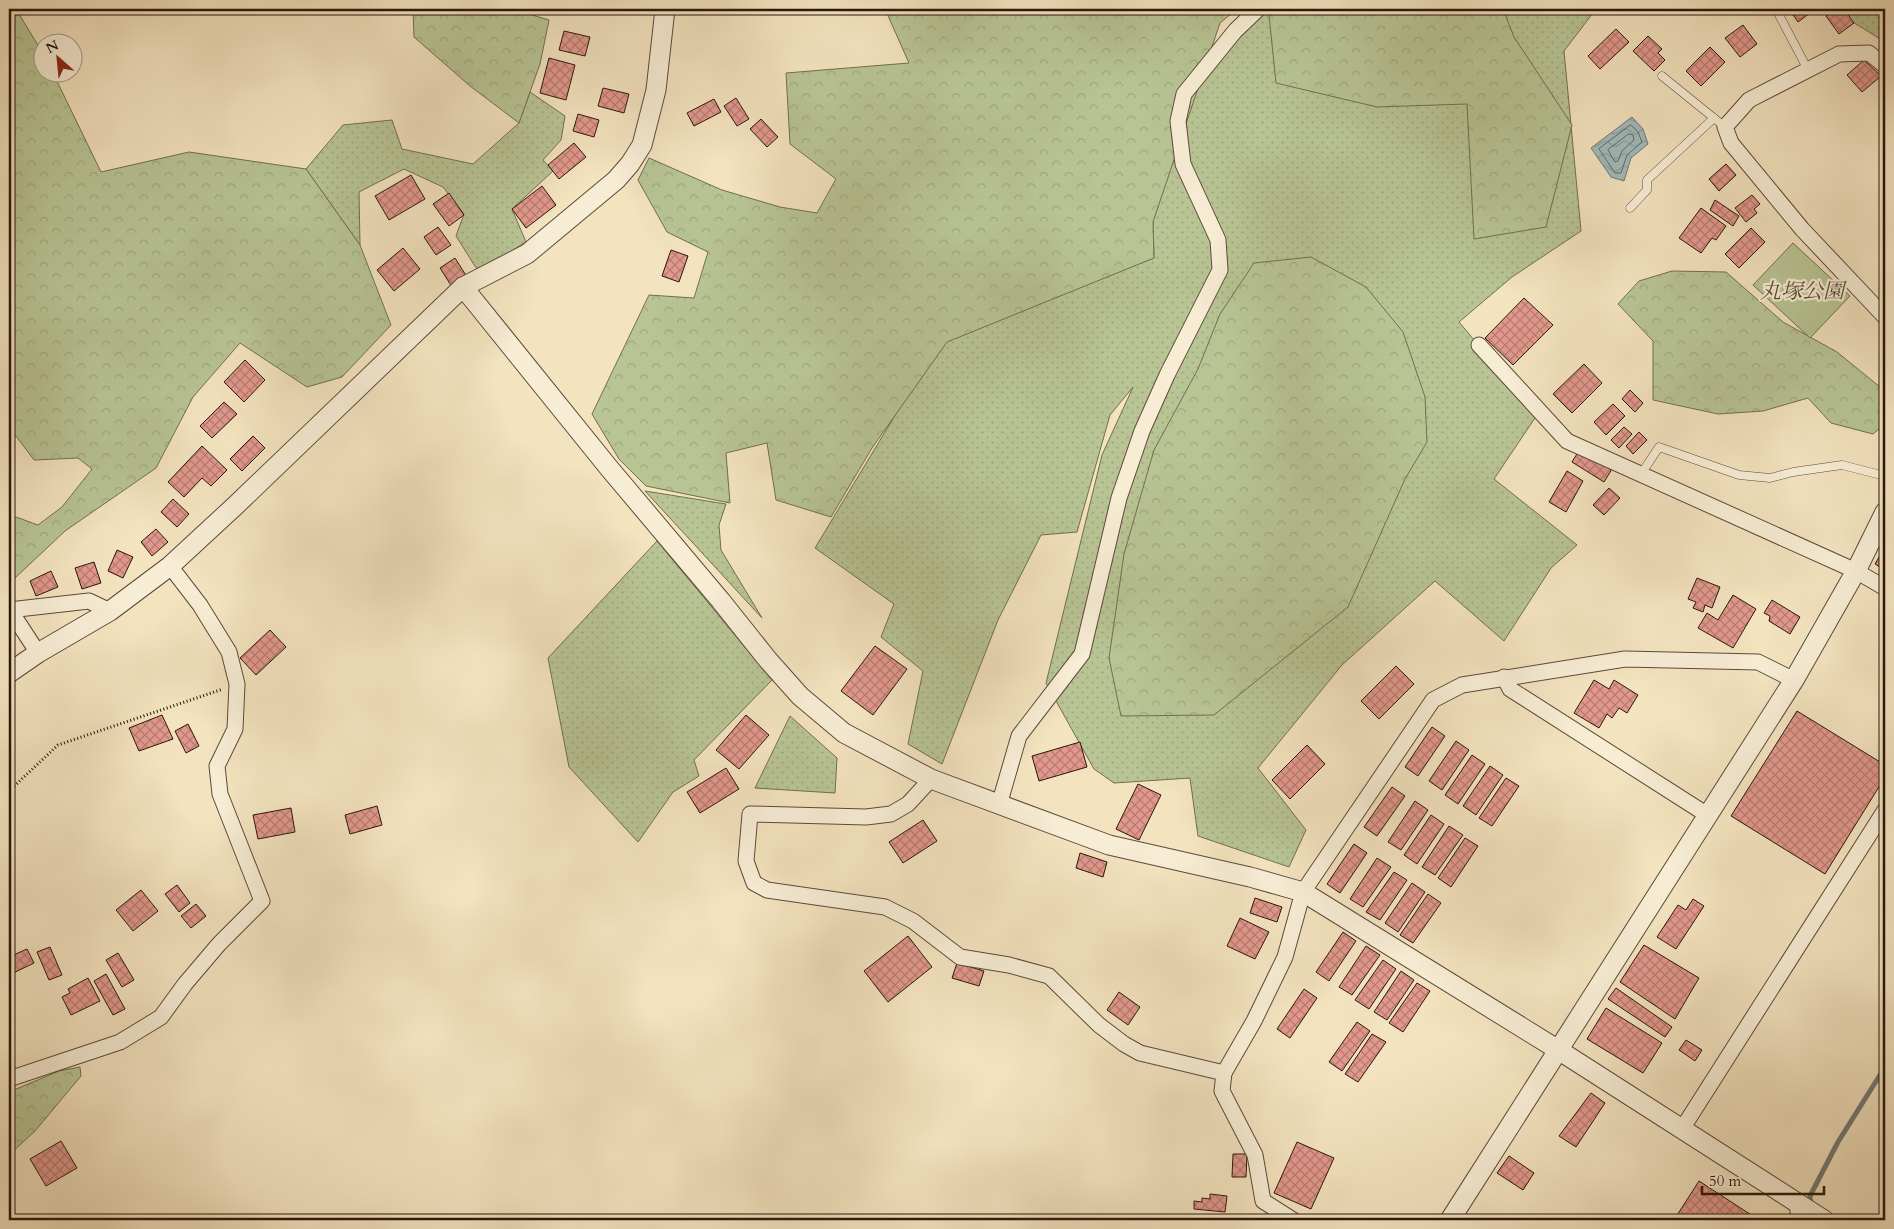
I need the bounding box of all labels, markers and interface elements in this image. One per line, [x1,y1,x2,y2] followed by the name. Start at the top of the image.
[32,32,82,82] north arrow
[43,36,62,58] text: N
[1760,277,1847,306] park label: 丸塚公園
[1702,1164,1824,1196] scale bar
[1709,1171,1741,1191] text: 50 m

